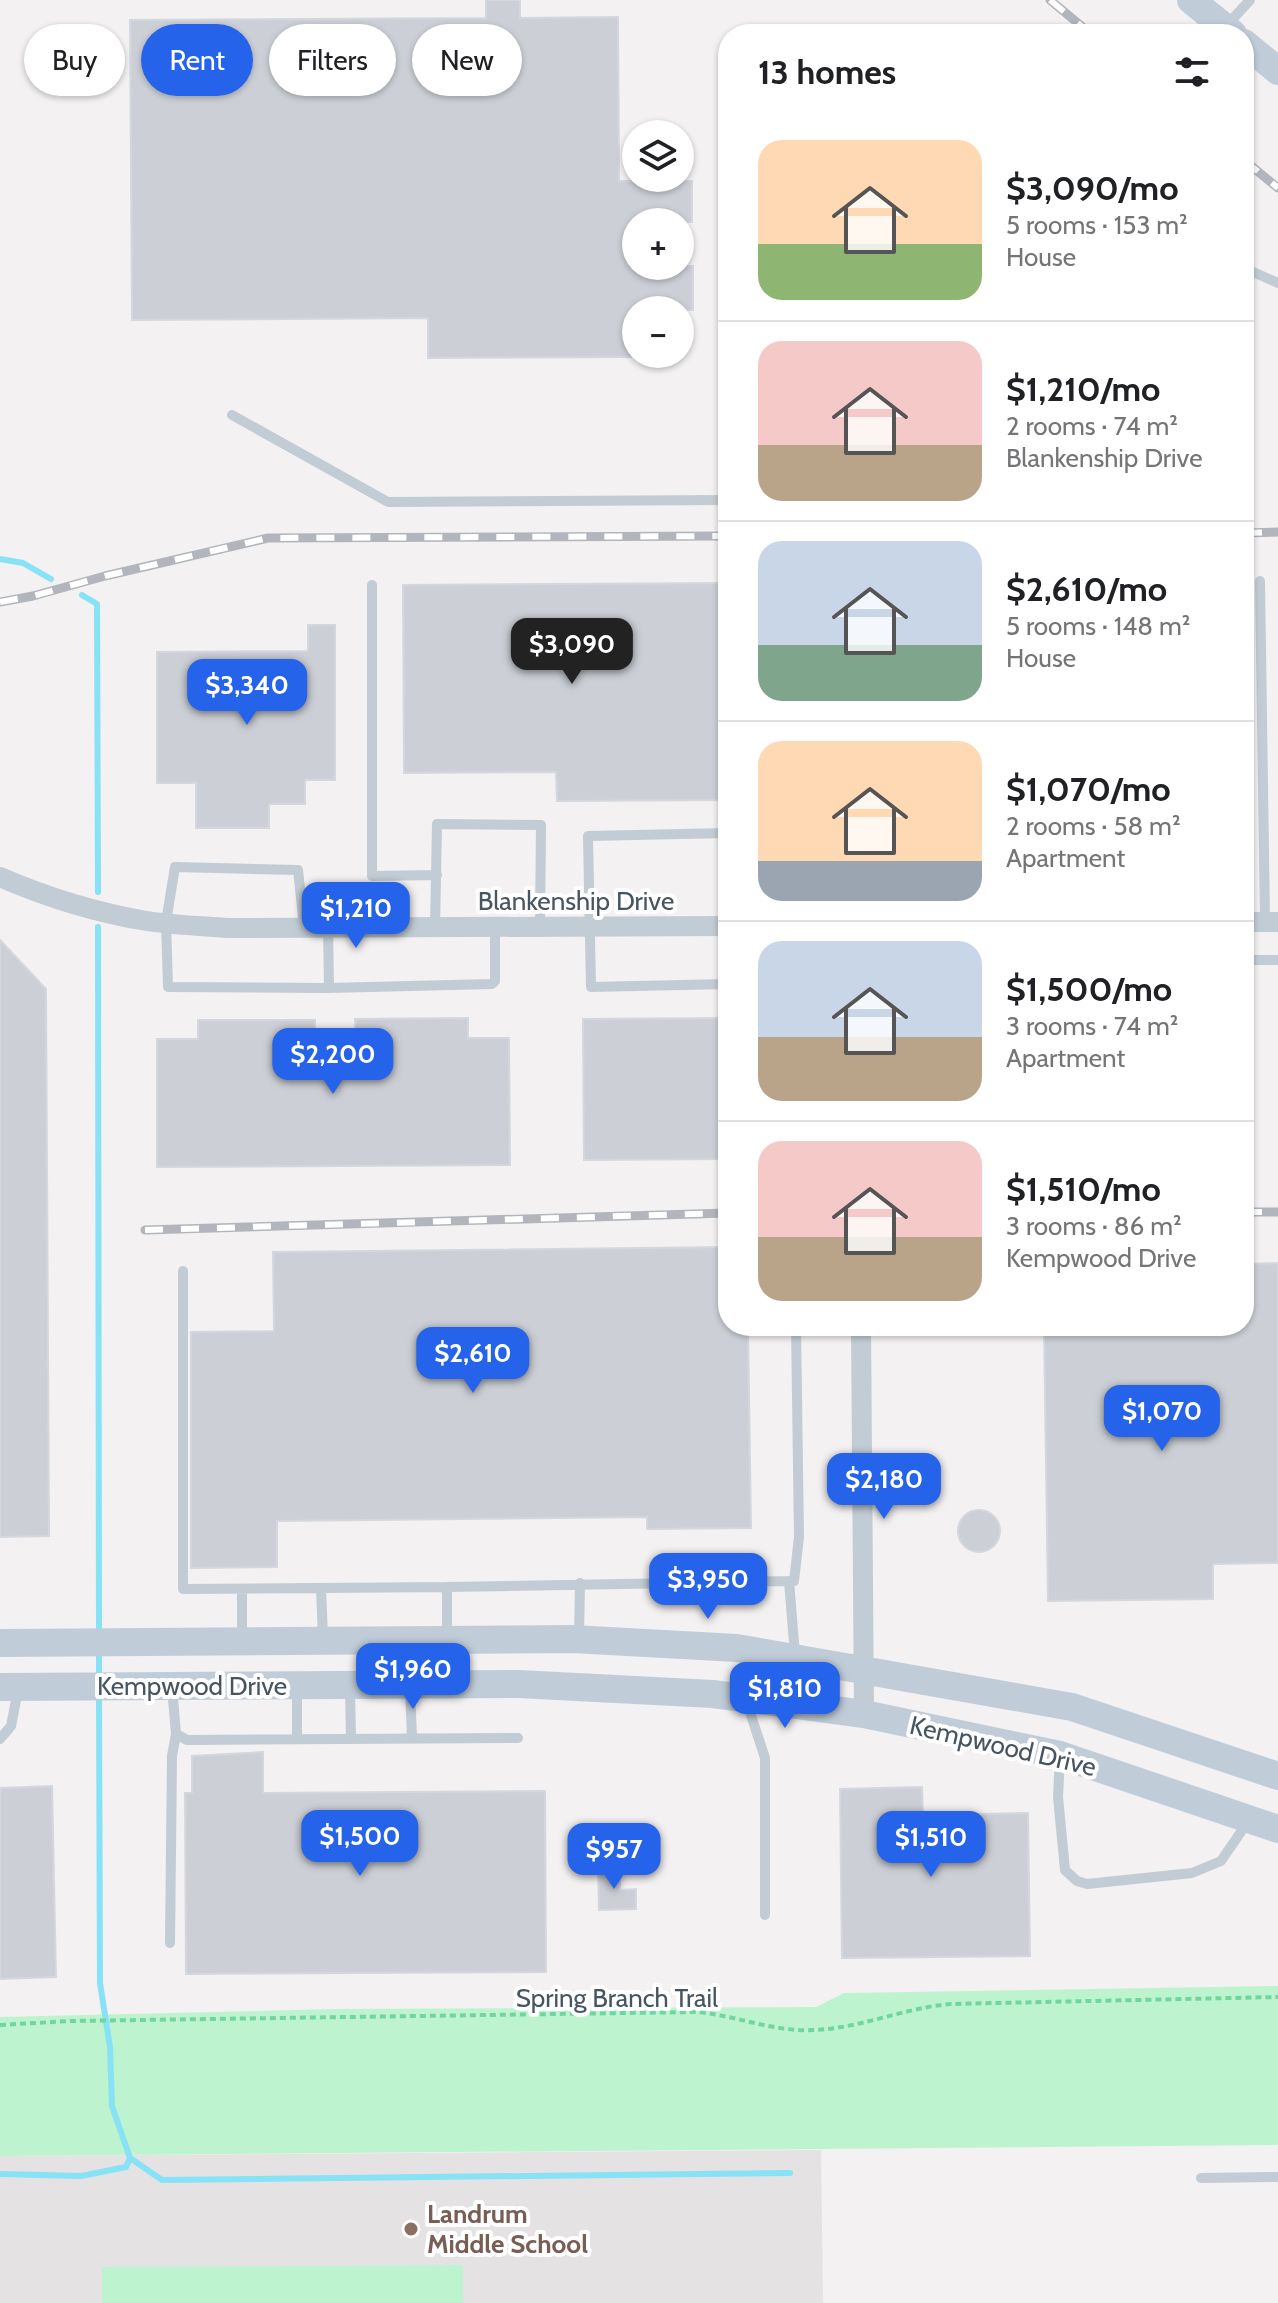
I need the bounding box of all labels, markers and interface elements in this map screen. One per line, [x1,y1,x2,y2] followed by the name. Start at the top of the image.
[24,24,125,96] chip: Buy
[141,24,253,96] chip: Rent
[269,24,396,96] chip: Filters
[412,24,522,96] chip: New
[1170,50,1214,94] icon: filters
[758,51,896,93] text: 13 homes
[622,120,694,368] map controls
[622,120,694,192] button: layers
[1006,167,1179,209] text: $3,090/mo
[822,172,918,268] icon: home
[622,208,694,280] button: +
[1006,209,1188,241] text: 5 rooms · 153 m²
[1006,241,1076,273] text: House
[622,296,694,368] button: −
[1006,368,1161,410] text: $1,210/mo
[822,373,918,469] icon: home
[1006,410,1178,442] text: 2 rooms · 74 m²
[1006,442,1202,474] text: Blankenship Drive
[1006,568,1167,610] text: $2,610/mo
[822,573,918,669] icon: home
[1006,610,1190,642] text: 5 rooms · 148 m²
[507,618,637,686] pin: $3,090
[529,628,615,660] text: $3,090
[1006,642,1076,674] text: House
[182,659,312,727] pin: $3,340
[205,669,289,701] text: $3,340
[1006,768,1171,810] text: $1,070/mo
[822,773,918,869] icon: home
[1006,810,1181,842] text: 2 rooms · 58 m²
[1006,842,1125,874] text: Apartment
[291,882,421,950] pin: $1,210
[478,885,674,917] street label: Blankenship Drive
[320,892,392,924] text: $1,210
[1006,968,1172,1010] text: $1,500/mo
[822,973,918,1069] icon: home
[1006,1010,1178,1042] text: 3 rooms · 74 m²
[268,1028,398,1096] pin: $2,200
[290,1038,376,1070] text: $2,200
[1006,1042,1125,1074] text: Apartment
[1006,1168,1161,1210] text: $1,510/mo
[822,1173,918,1269] icon: home
[1006,1210,1182,1242] text: 3 rooms · 86 m²
[1006,1242,1196,1274] text: Kempwood Drive
[408,1327,538,1395] pin: $2,610
[434,1337,512,1369] text: $2,610
[1097,1385,1227,1453] pin: $1,070
[1122,1395,1202,1427] text: $1,070
[819,1453,949,1521] pin: $2,180
[845,1463,923,1495] text: $2,180
[643,1553,773,1621] pin: $3,950
[667,1563,749,1595] text: $3,950
[348,1643,478,1711] pin: $1,960
[374,1653,452,1685] text: $1,960
[720,1662,850,1730] pin: $1,810
[97,1670,287,1702] street label: Kempwood Drive
[748,1672,822,1704] text: $1,810
[907,1709,1099,1783] street label: Kempwood Drive
[295,1810,425,1878] pin: $1,500
[866,1811,996,1879] pin: $1,510
[319,1820,401,1852] text: $1,500
[895,1821,967,1853] text: $1,510
[567,1823,661,1891] pin: $957
[586,1833,642,1865] text: $957
[516,1982,718,2014] street label: Spring Branch Trail
[427,2198,588,2260] place label: Landrum Middle School
[402,2220,420,2238] marker: Landrum Middle School

